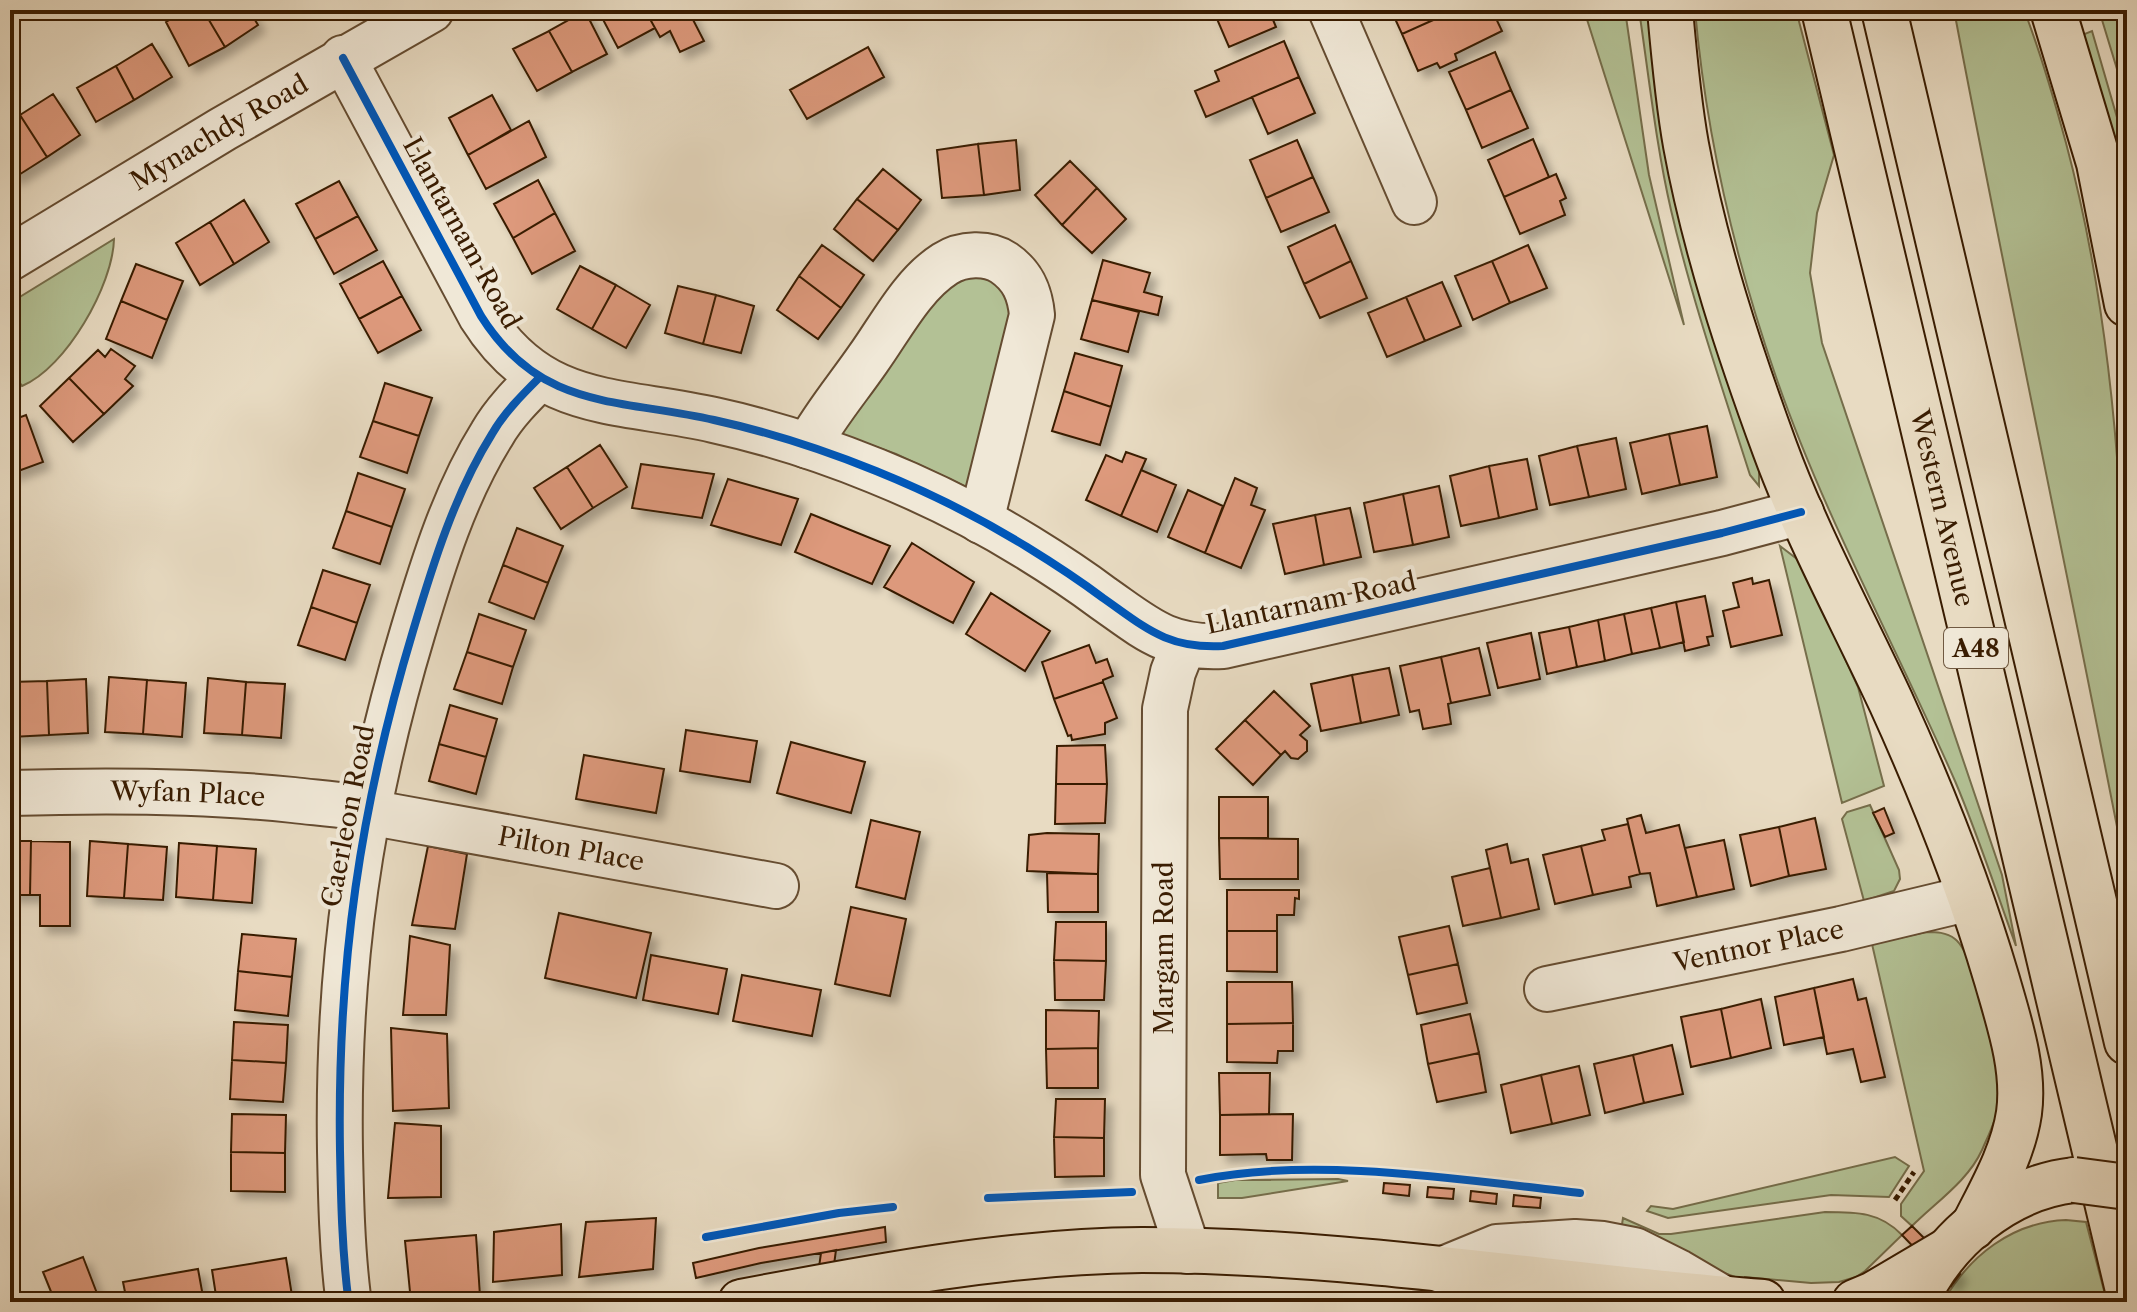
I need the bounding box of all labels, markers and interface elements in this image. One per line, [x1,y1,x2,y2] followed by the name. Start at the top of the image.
[125,68,314,197] street label: Mynachdy Road
[396,132,528,334] street label: Llantarnam Road
[1903,406,1981,610] street label: Western Avenue
[1203,565,1419,641] street label: Llantarnam Road
[1944,628,2008,668] road number: A48
[315,722,381,910] street label: Caerleon Road
[110,775,266,813] street label: Wyfan Place
[495,820,647,878] street label: Pilton Place
[1148,861,1180,1035] street label: Margam Road
[1670,913,1847,979] street label: Ventnor Place

